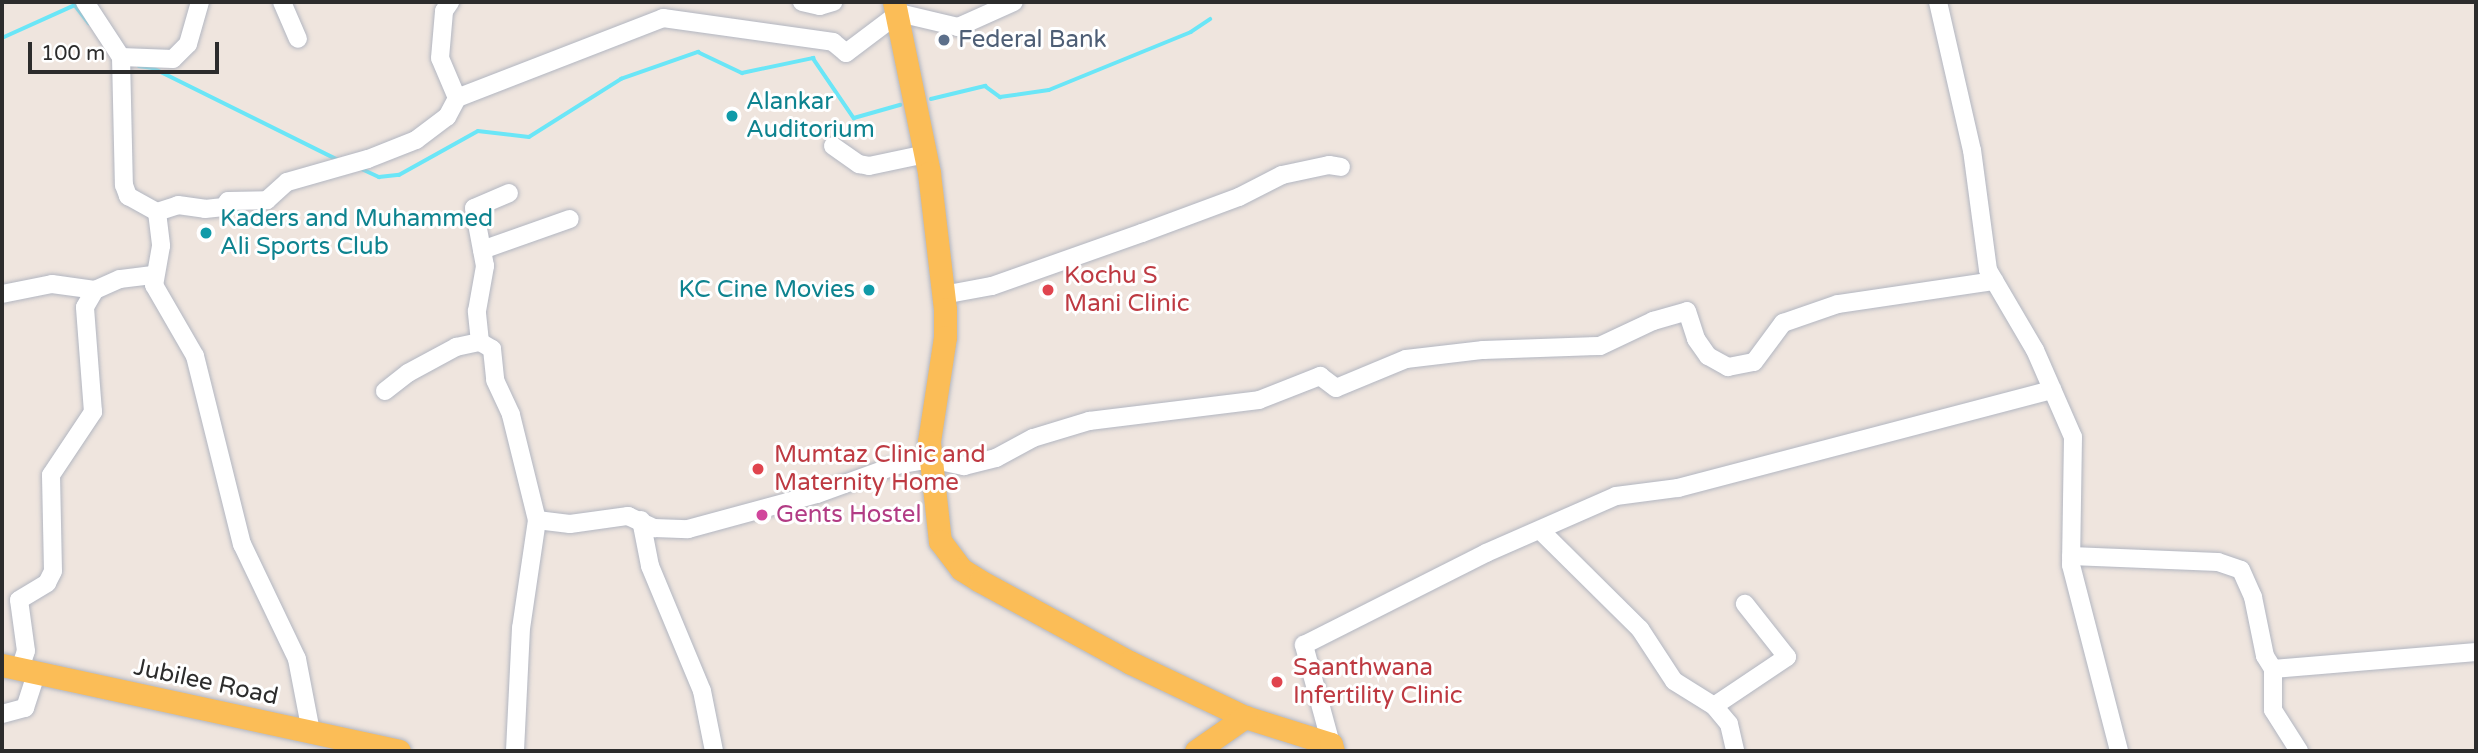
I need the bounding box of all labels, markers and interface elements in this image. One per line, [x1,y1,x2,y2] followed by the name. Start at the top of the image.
[958,26,1107,54] place label: Federal Bank
[32,28,222,72] scale bar
[936,32,952,48] marker: Federal Bank
[41,41,105,66] text: 100 m
[746,88,875,144] place label: Alankar Auditorium
[724,108,740,124] marker: Alankar Auditorium
[220,205,493,261] place label: Kaders and Muhammed Ali Sports Club
[198,225,214,241] marker: Kaders and Muhammed Ali Sports Club
[1064,262,1190,318] place label: Kochu S Mani Clinic
[679,276,855,304] place label: KC Cine Movies
[1038,280,1058,300] marker: Kochu S Mani Clinic
[861,282,877,298] marker: KC Cine Movies
[774,441,986,497] place label: Mumtaz Clinic and Maternity Home
[748,459,768,479] marker: Mumtaz Clinic and Maternity Home
[776,501,921,529] place label: Gents Hostel
[754,507,770,523] marker: Gents Hostel
[131,653,281,711] street label: Jubilee Road
[1293,654,1462,710] place label: Saanthwana Infertility Clinic
[1267,672,1287,692] marker: Saanthwana Infertility Clinic

